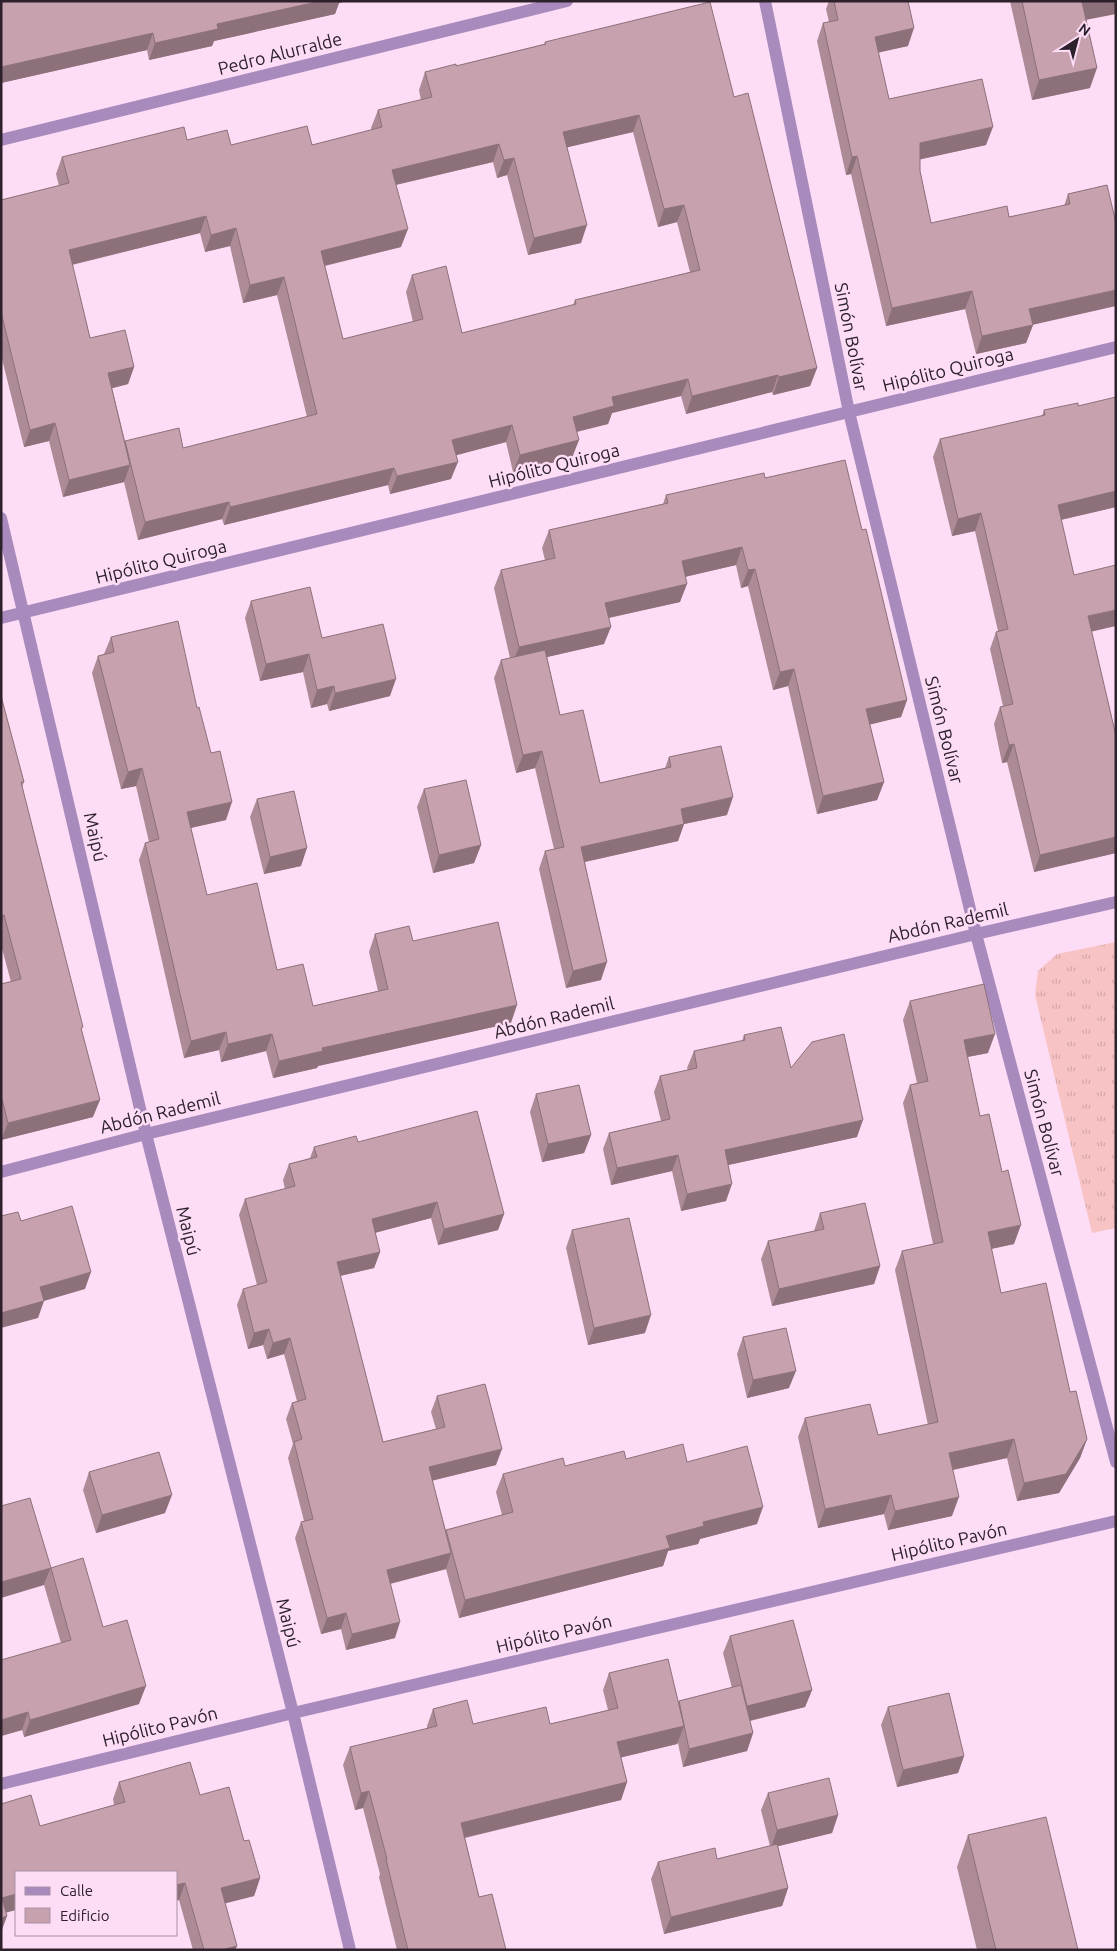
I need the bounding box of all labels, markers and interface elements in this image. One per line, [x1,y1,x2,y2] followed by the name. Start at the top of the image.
[1052,15,1102,65] north arrow
[1076,20,1094,39] text: N
[216,28,344,78] street label: Pedro Alurralde
[832,281,872,393] street label: Simón Bolívar
[880,343,1016,396] street label: Hipólito Quiroga
[486,439,622,492] street label: Hipólito Quiroga
[93,535,229,588] street label: Hipólito Quiroga
[922,674,968,786] street label: Simón Bolívar
[81,810,111,863] street label: Maipú
[885,898,1010,946] street label: Abdón Rademil
[492,992,616,1042] street label: Abdón Rademil
[1021,1067,1069,1179] street label: Simón Bolívar
[98,1087,222,1137] street label: Abdón Rademil
[173,1204,205,1257] street label: Maipú
[889,1518,1009,1564] street label: Hipólito Pavón
[273,1596,305,1649] street label: Maipú
[494,1610,614,1656] street label: Hipólito Pavón
[100,1702,220,1750] street label: Hipólito Pavón
[15,1871,178,1936] legend
[60,1882,93,1899] text: Calle
[60,1907,109,1924] text: Edificio

